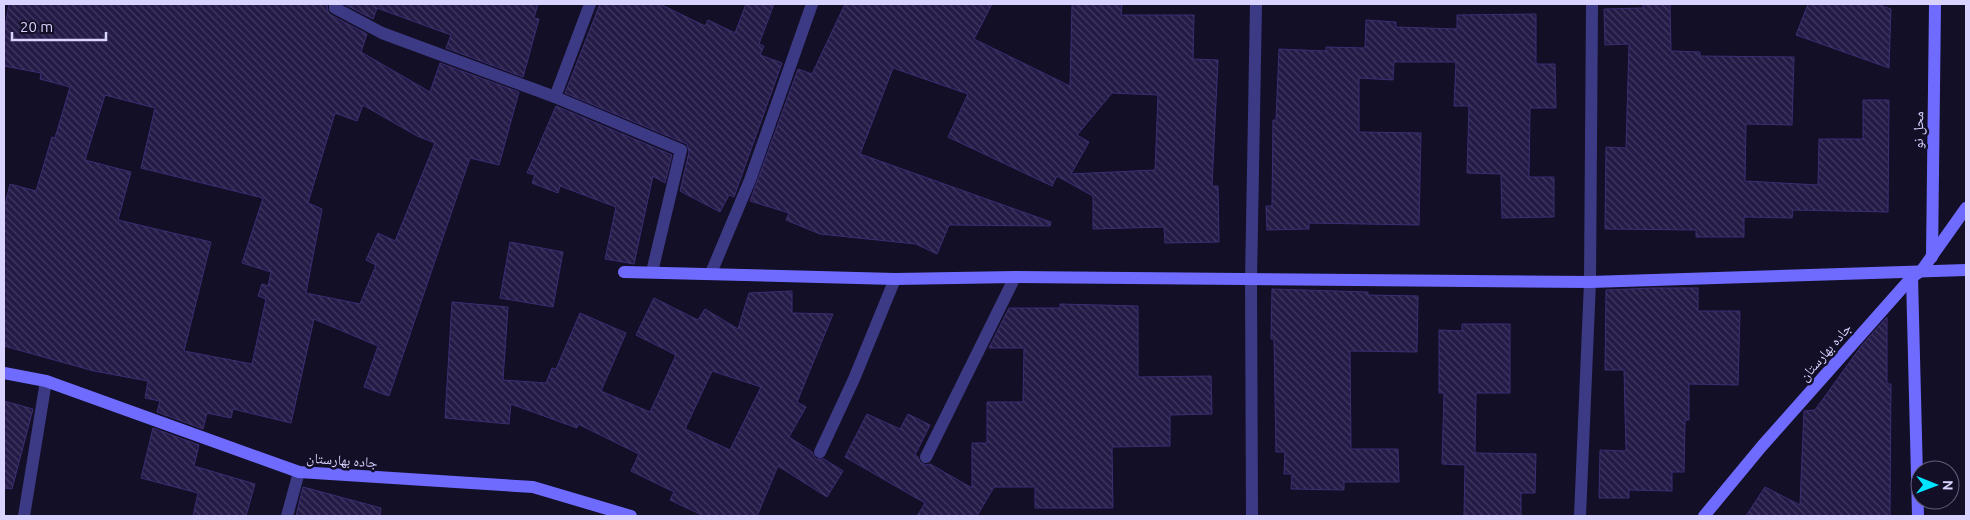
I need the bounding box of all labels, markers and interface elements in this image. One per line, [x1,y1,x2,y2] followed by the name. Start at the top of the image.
[12,10,106,42] scale bar
[20,18,53,35] text: 20 m
[1910,111,1927,149] street label: محل نو
[1796,320,1855,385] street label: جاده بهارستان
[306,450,378,471] street label: جاده بهارستان
[1910,460,1960,510] north arrow
[1940,480,1956,491] text: N

